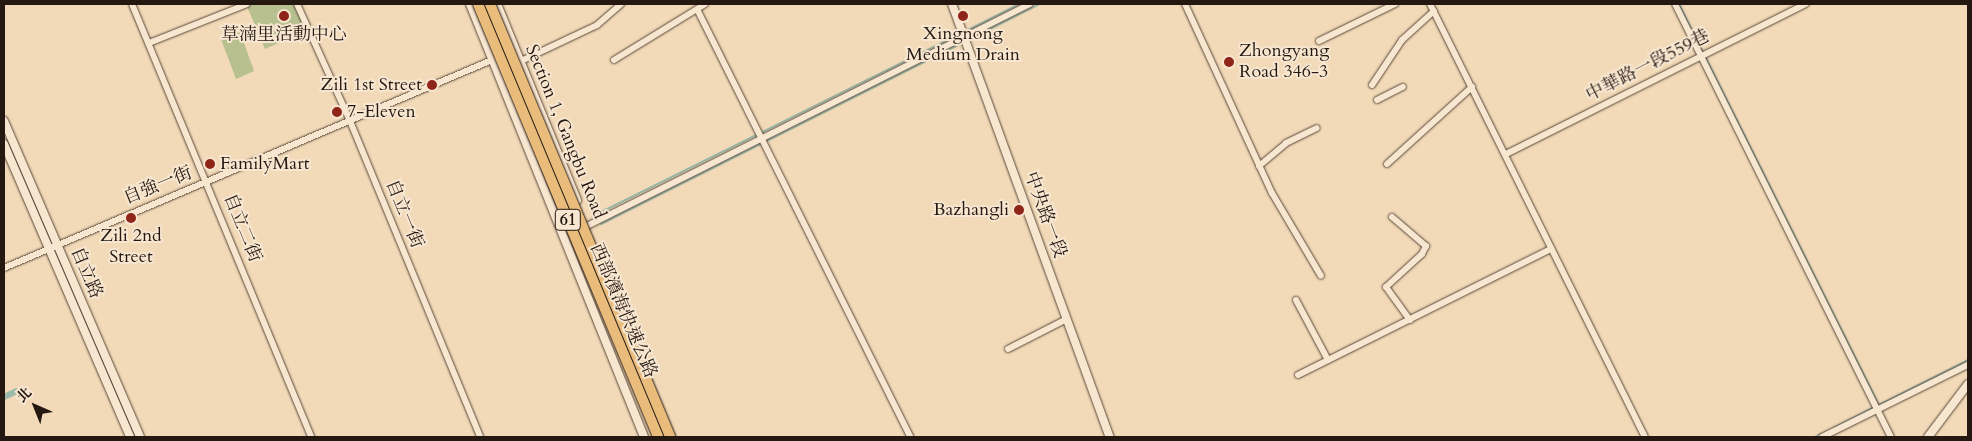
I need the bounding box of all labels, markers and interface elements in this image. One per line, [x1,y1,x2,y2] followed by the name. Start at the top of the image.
[278,10,290,22] marker: 草湳里活動中心
[957,10,969,22] marker: Xingnong Medium Drain
[221,24,347,46] place label: 草湳里活動中心
[906,24,1020,66] place label: Xingnong Medium Drain
[1583,26,1713,106] street label: 中華路一段559巷
[1239,41,1329,84] place label: Zhongyang Road 346-3
[520,42,610,222] street label: Section 1, Gangbu Road
[1223,56,1235,68] marker: Zhongyang Road 346-3
[321,74,422,96] place label: Zili 1st Street
[426,79,438,91] marker: Zili 1st Street
[347,101,416,123] place label: 7-Eleven
[331,106,343,118] marker: 7-Eleven
[220,153,309,175] place label: FamilyMart
[204,158,216,170] marker: FamilyMart
[121,163,195,209] street label: 自強一街
[1019,169,1071,261] street label: 中央路一段
[381,177,427,251] street label: 自立一街
[219,191,265,265] street label: 自立二街
[933,199,1009,221] place label: Bazhangli
[1013,204,1025,216] marker: Bazhangli
[554,206,582,234] road number: 61
[125,212,137,224] marker: Zili 2nd Street
[100,226,162,268] place label: Zili 2nd Street
[585,241,661,381] street label: 西部濱海快速公路
[66,244,106,302] street label: 自立路
[10,381,60,431] north arrow
[13,383,36,407] text: 北

